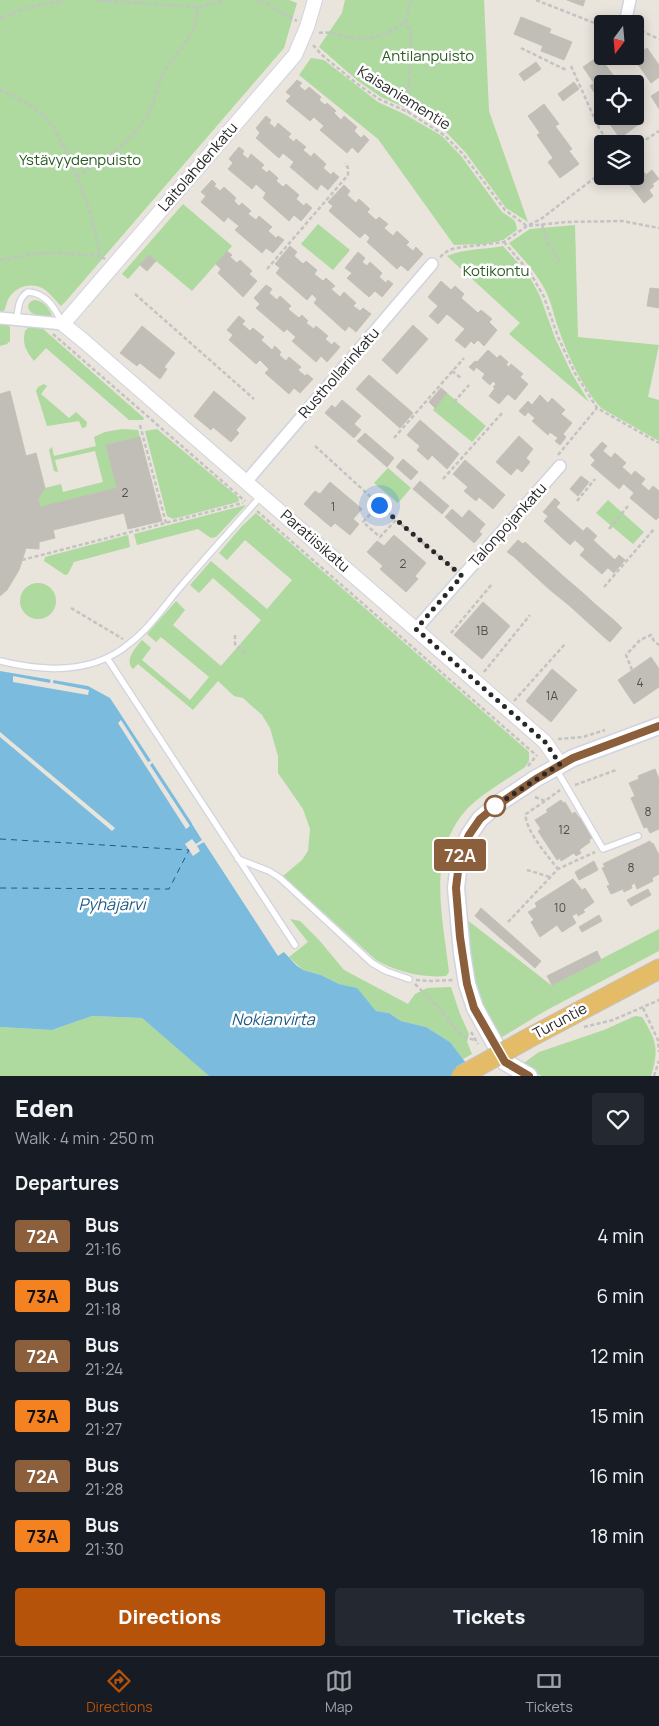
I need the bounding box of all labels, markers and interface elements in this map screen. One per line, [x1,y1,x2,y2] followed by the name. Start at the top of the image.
[594,15,644,65] north arrow
[594,15,644,185] map controls
[382,45,474,66] park label: Antilanpuisto
[354,61,455,135] street label: Kaisaniementie
[594,75,644,125] button: locate
[153,118,242,216] street label: Laitolahdenkatu
[594,135,644,185] button: layers
[19,149,141,170] park label: Ystävyydenpuisto
[463,260,529,281] park label: Kotikontu
[293,323,384,423] street label: Rusthollarinkatu
[464,478,551,571] street label: Talonpojankatu
[122,484,129,501] house number: 2
[367,493,392,518] your location
[331,498,335,515] house number: 1
[276,505,355,577] street label: Paratiisikatu
[400,555,407,572] house number: 2
[476,622,488,639] house number: 1B
[636,674,644,691] house number: 4
[546,687,559,704] house number: 1A
[484,795,506,817] unlabelled marker
[645,803,652,820] house number: 8
[558,821,570,838] house number: 12
[431,839,489,871] line badge: 72A
[444,843,476,867] text: 72A
[628,859,635,876] house number: 8
[78,893,148,915] water label: Pyhäjärvi
[554,899,566,916] house number: 10
[529,997,591,1044] street label: Turuntie
[231,1008,316,1030] water label: Nokianvirta
[15,1091,74,1124] text: Eden
[592,1093,644,1145] button: heart
[15,1127,154,1149] text: Walk · 4 min · 250 m
[15,1170,119,1196] text: Departures
[85,1212,119,1238] text: Bus
[597,1223,644,1249] text: 4 min
[26,1224,59,1248] text: 72A
[85,1238,121,1260] text: 21:16
[85,1272,119,1298] text: Bus
[597,1283,644,1309] text: 6 min
[26,1284,59,1308] text: 73A
[85,1298,121,1320] text: 21:18
[85,1332,119,1358] text: Bus
[590,1343,644,1369] text: 12 min
[26,1344,59,1368] text: 72A
[85,1358,123,1380] text: 21:24
[85,1392,119,1418] text: Bus
[590,1403,644,1429] text: 15 min
[26,1404,59,1428] text: 73A
[85,1418,122,1440] text: 21:27
[85,1452,119,1478] text: Bus
[589,1463,644,1489] text: 16 min
[26,1464,59,1488] text: 72A
[85,1478,124,1500] text: 21:28
[85,1512,119,1538] text: Bus
[590,1523,644,1549] text: 18 min
[26,1524,59,1548] text: 73A
[85,1538,124,1560] text: 21:30
[15,1588,325,1646] button: Directions
[335,1588,644,1646] button: Tickets
[86,1667,153,1716] tab: Directions
[325,1667,353,1716] tab: Map
[525,1667,573,1716] tab: Tickets

